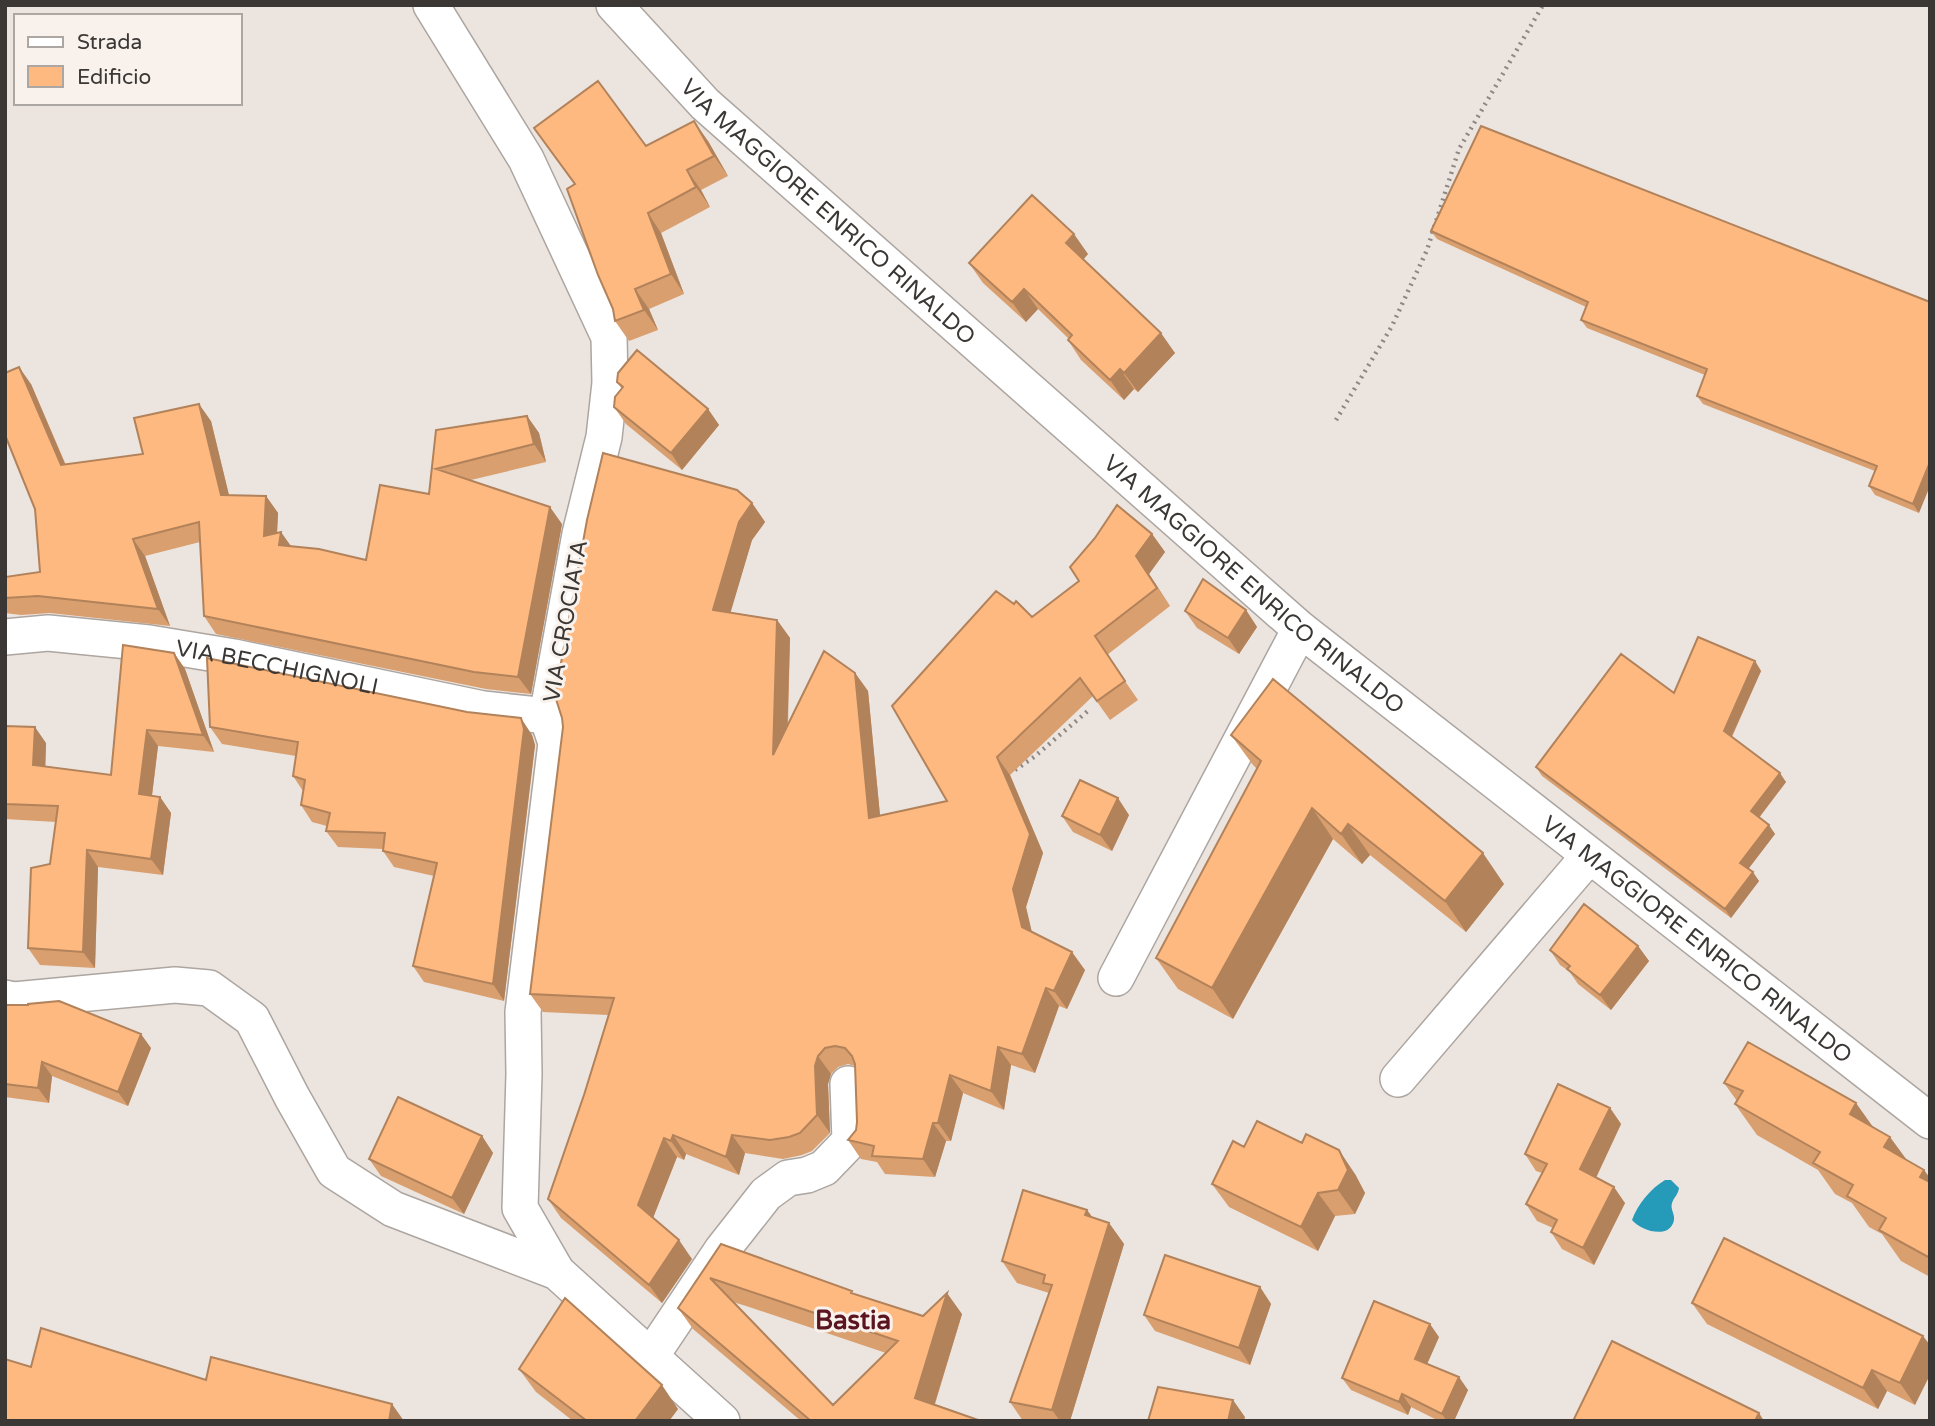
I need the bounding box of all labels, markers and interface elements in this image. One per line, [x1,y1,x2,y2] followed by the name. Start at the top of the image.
[14,14,242,105] legend
[77,30,142,55] text: Strada
[77,65,151,90] text: Edificio
[674,73,981,351] street label: VIA MAGGIORE ENRICO RINALDO
[1097,449,1410,720] street label: VIA MAGGIORE ENRICO RINALDO
[538,538,594,705] street label: VIA CROCIATA
[174,635,381,702] street label: VIA BECCHIGNOLI
[1536,810,1857,1070] street label: VIA MAGGIORE ENRICO RINALDO
[815,1305,891,1336] district label: Bastia

